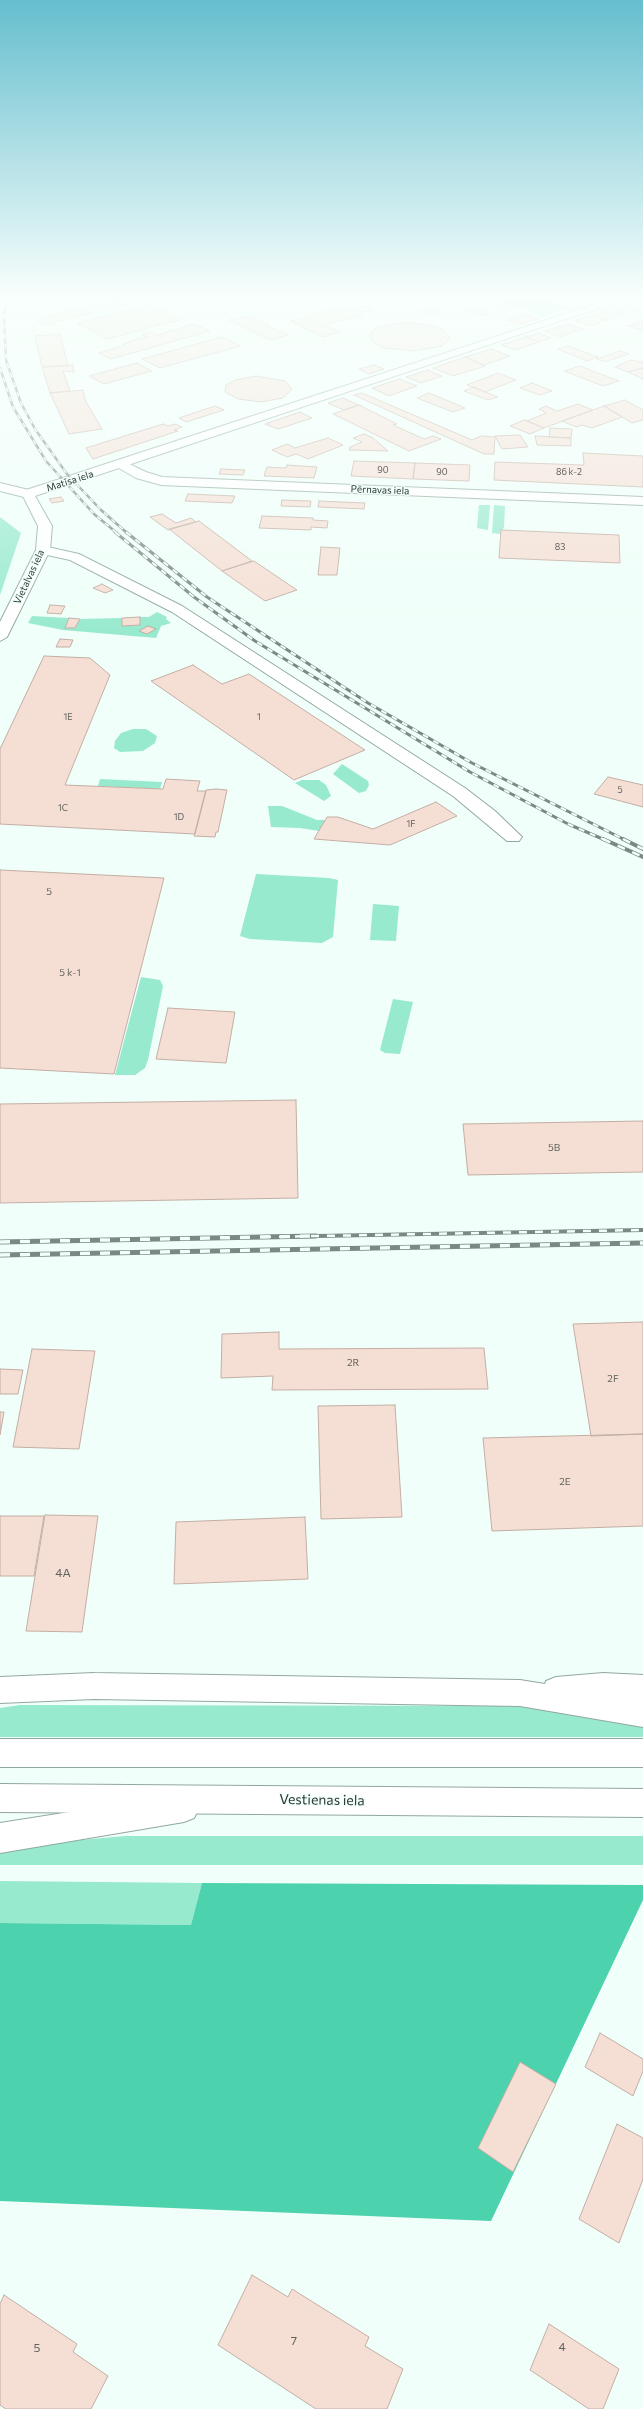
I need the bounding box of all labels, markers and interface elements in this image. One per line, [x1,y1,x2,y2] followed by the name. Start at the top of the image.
[377,465,389,475] house number: 90
[436,467,448,477] house number: 90
[556,467,582,477] house number: 86 k-2
[45,468,95,494] street label: Matīsa iela
[351,483,409,497] street label: Pērnavas iela
[555,542,565,552] house number: 83
[11,548,47,606] street label: Vietalvas iela
[63,712,73,722] house number: 1E
[257,712,261,722] house number: 1
[617,785,623,795] house number: 5
[58,803,68,813] house number: 1C
[174,812,184,822] house number: 1D
[406,819,416,829] house number: 1F
[46,886,52,898] house number: 5
[59,967,81,979] house number: 5 k-1
[548,1142,560,1154] house number: 5B
[347,1357,359,1369] house number: 2R
[607,1373,619,1385] house number: 2F
[559,1476,571,1488] house number: 2E
[55,1566,71,1580] house number: 4A
[279,1791,365,1809] street label: Vestienas iela
[291,2334,297,2348] house number: 7
[558,2340,566,2354] house number: 4
[34,2341,40,2355] house number: 5

